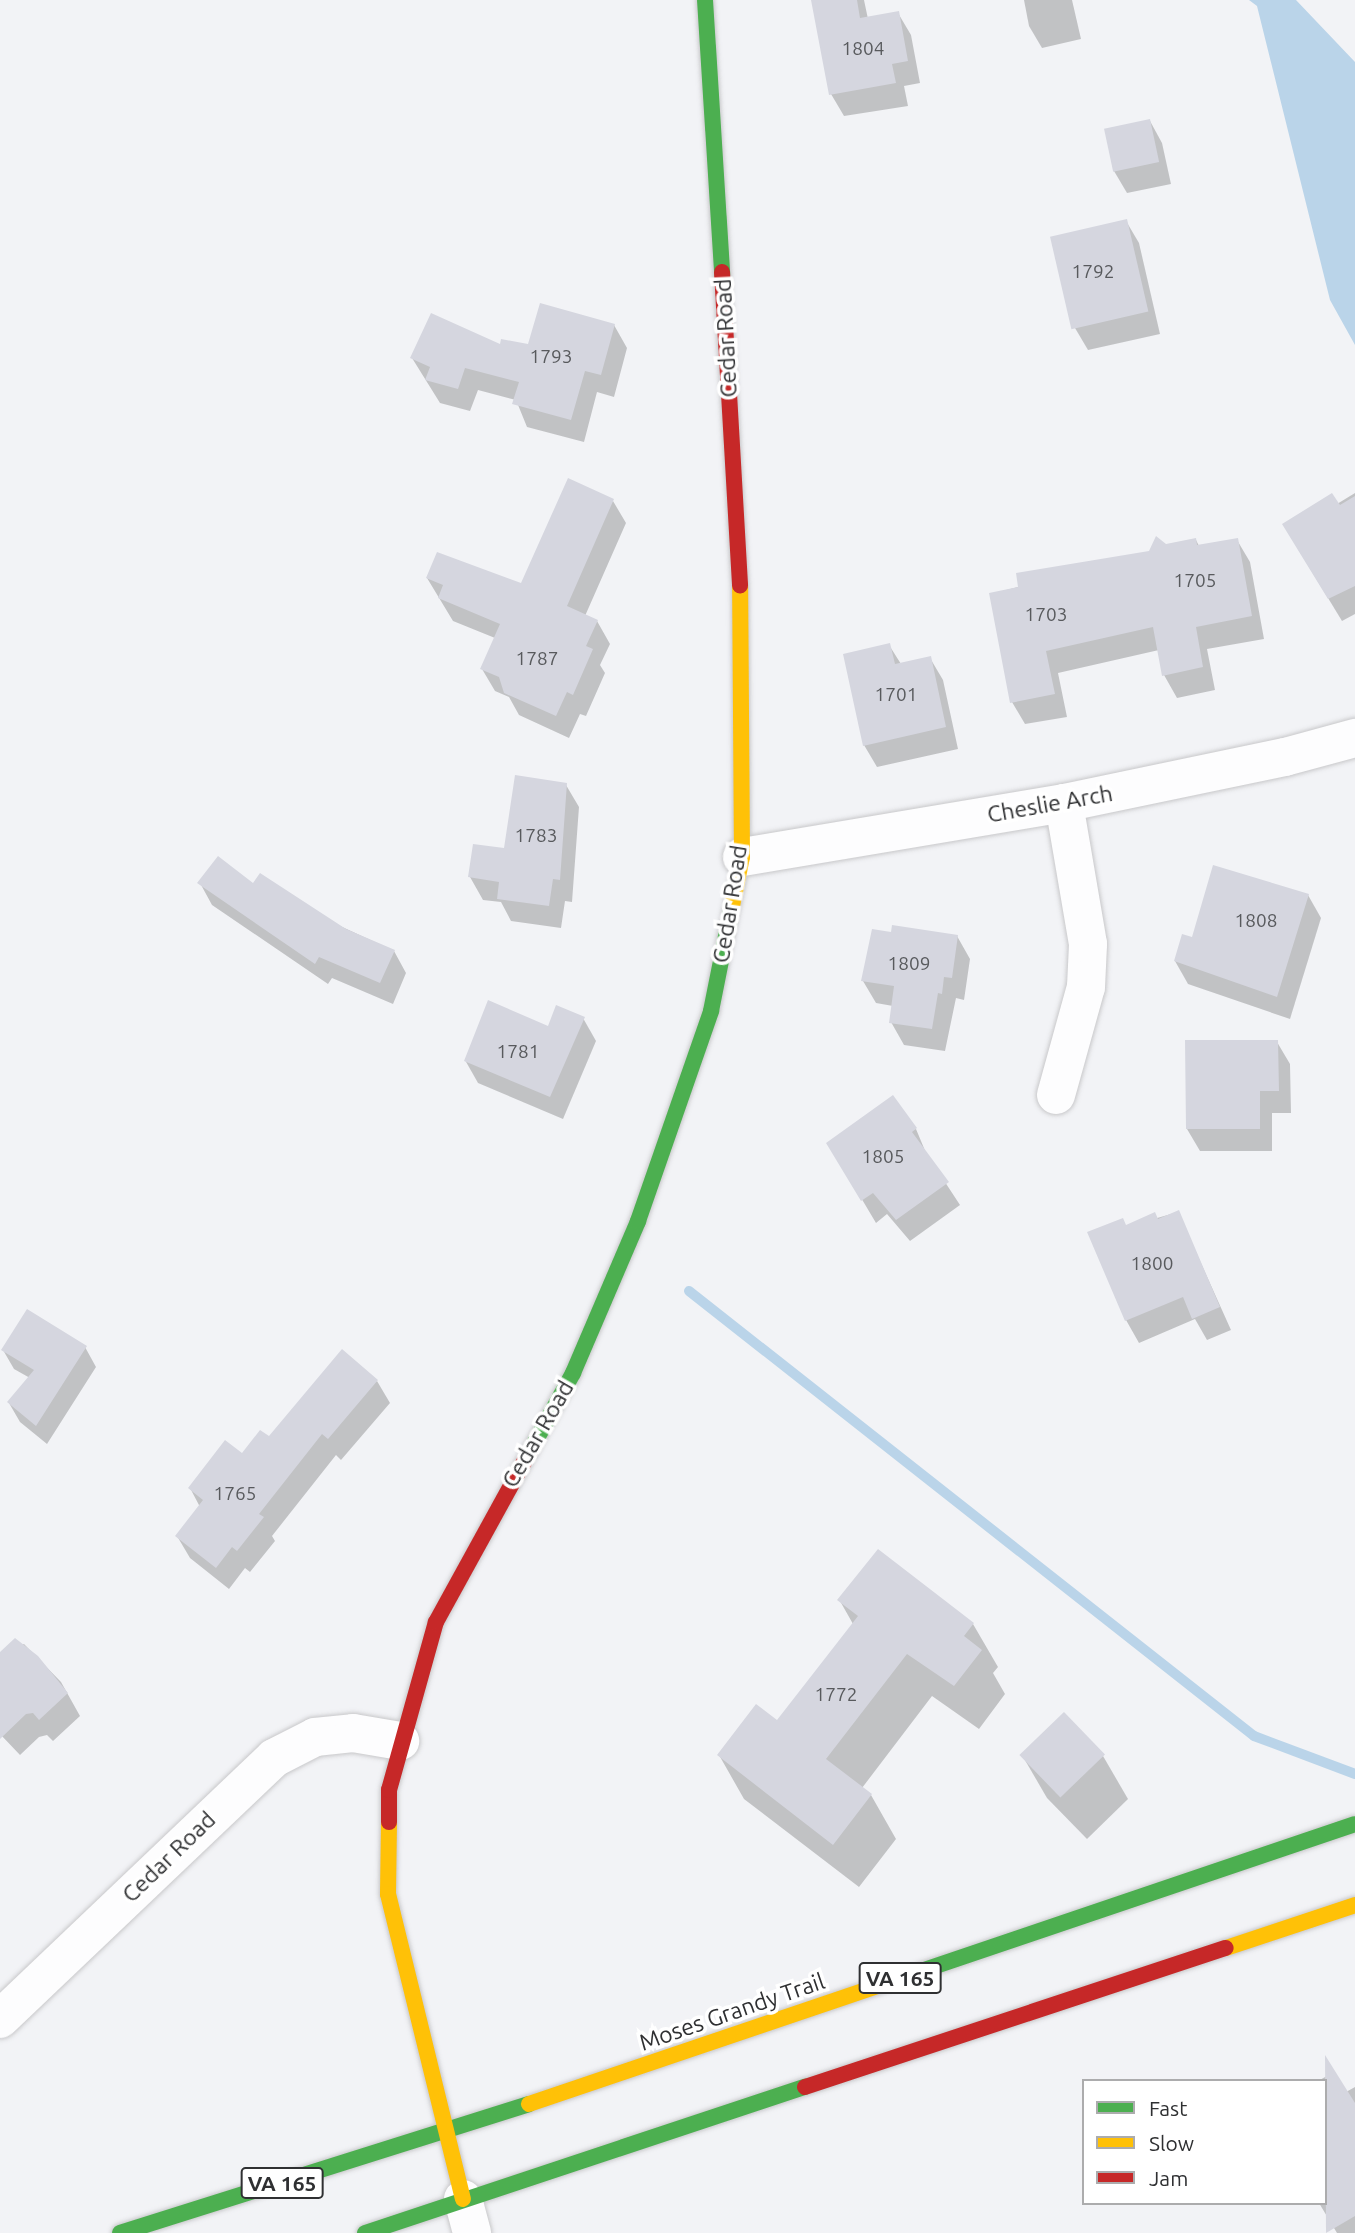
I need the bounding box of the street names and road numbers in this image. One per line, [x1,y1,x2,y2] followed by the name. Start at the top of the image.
[709,278,743,398] street label: Cedar Road
[985,779,1115,829] street label: Cheslie Arch
[707,843,753,965] street label: Cedar Road
[496,1376,580,1492] street label: Cedar Road
[117,1806,221,1908] street label: Cedar Road
[858,1960,942,1996] road number: VA 165
[636,1967,828,2057] street label: Moses Grandy Trail
[240,2166,324,2200] road number: VA 165

